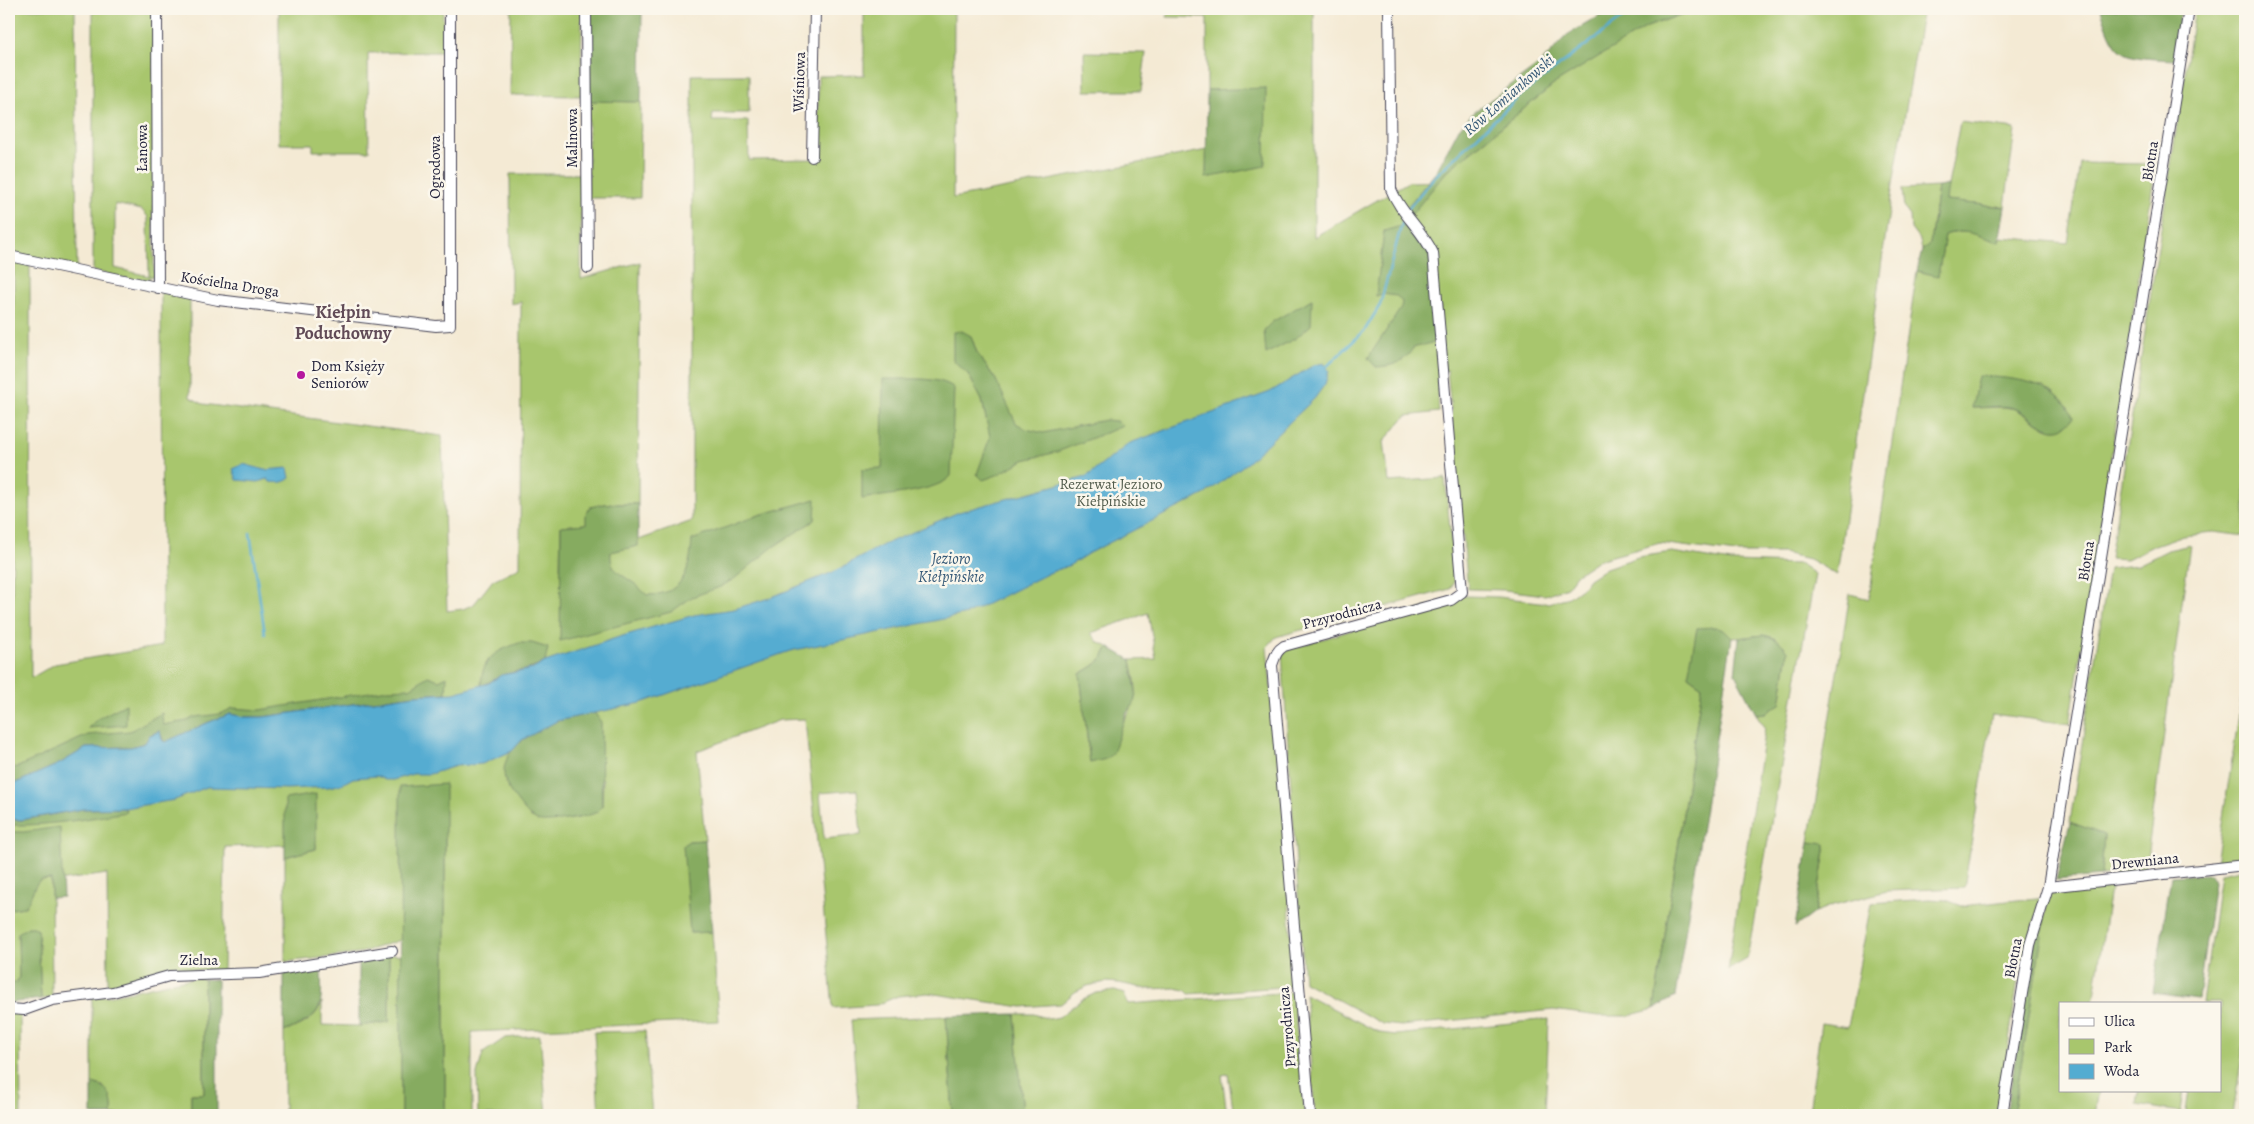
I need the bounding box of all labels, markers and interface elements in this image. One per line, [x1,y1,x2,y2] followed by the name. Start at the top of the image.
[1459,49,1559,141] water label: Rów Łomiankowski
[788,51,810,114] street label: Wiśniowa
[562,108,582,168] street label: Malinowa
[132,124,152,172] street label: Łanowa
[425,135,445,199] street label: Ogrodowa
[2137,139,2163,183] street label: Błotna
[179,266,281,302] street label: Kościelna Droga
[295,300,392,345] district label: Kiełpin Poduchowny
[311,356,385,393] place label: Dom Księży Seniorów
[295,369,307,381] marker: Dom Księży Seniorów
[1060,474,1162,511] park label: Rezerwat Jezioro Kiełpińskie
[2073,539,2099,583] street label: Błotna
[918,548,984,588] water label: Jezioro Kiełpińskie
[1300,594,1384,634] street label: Przyrodnicza
[2110,847,2180,875] street label: Drewniana
[1999,936,2027,980] street label: Błotna
[180,950,218,970] street label: Zielna
[1273,986,1301,1068] street label: Przyrodnicza
[2059,1002,2222,1092] legend
[2104,1011,2135,1031] text: Ulica
[2104,1037,2133,1057] text: Park
[2103,1061,2139,1081] text: Woda

